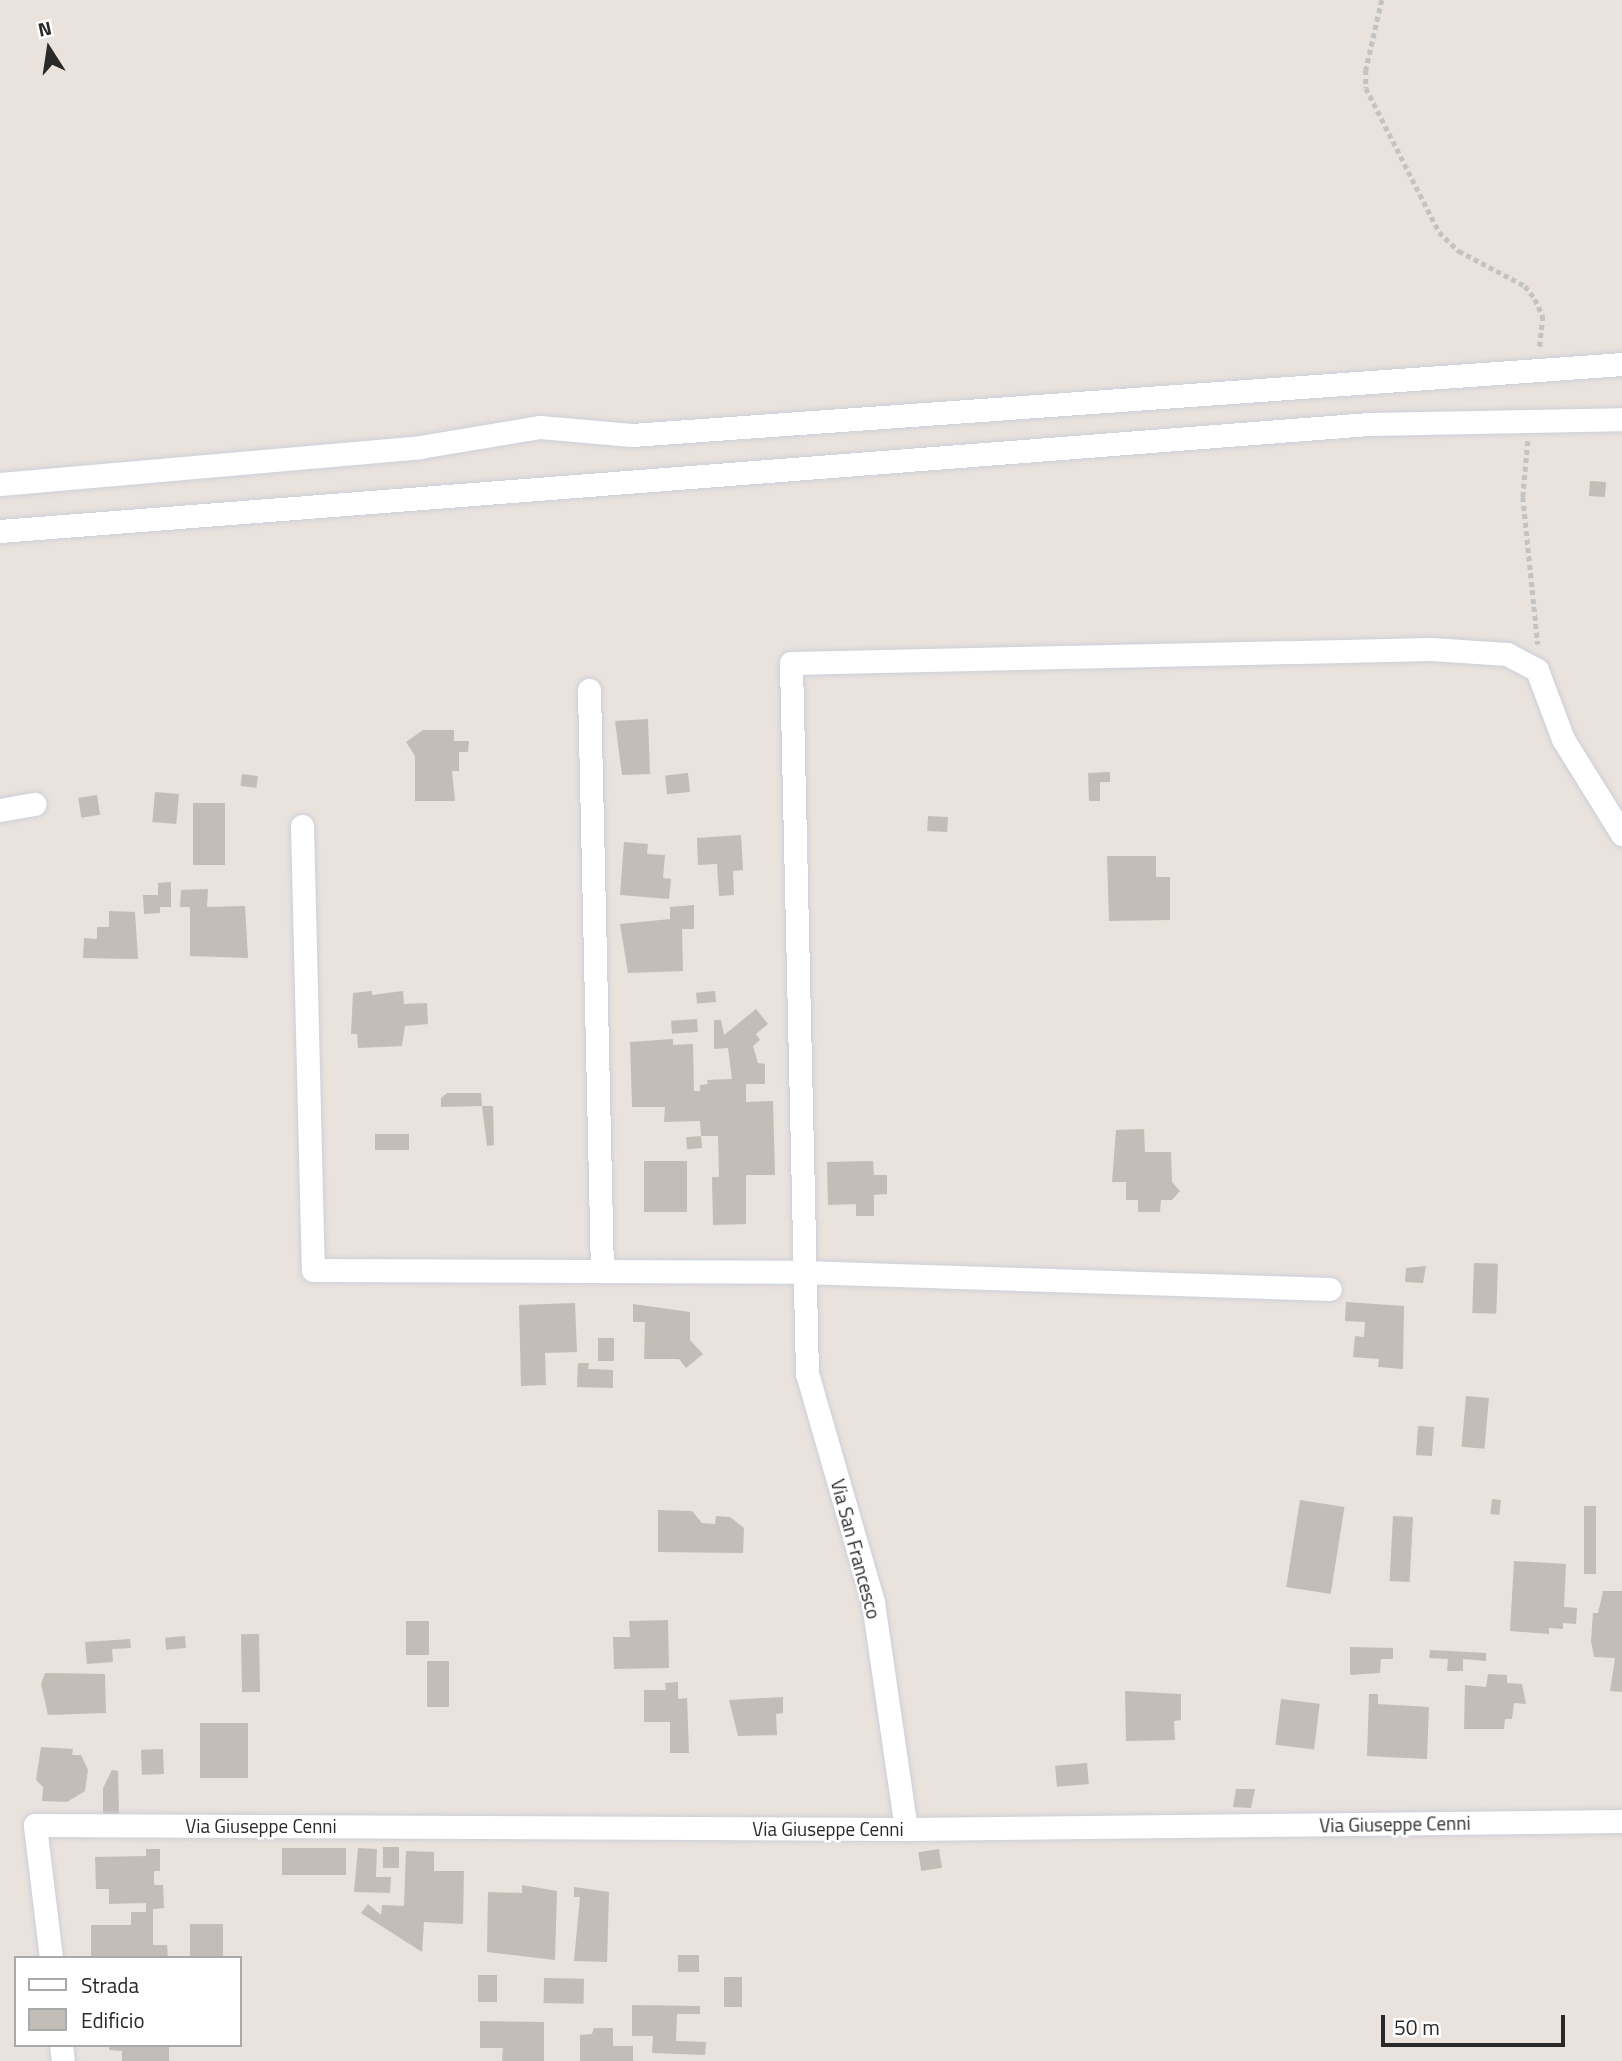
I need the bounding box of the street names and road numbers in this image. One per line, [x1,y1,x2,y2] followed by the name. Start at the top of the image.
[826,1477,886,1621] street label: Via San Francesco
[1319,1811,1471,1837] street label: Via Giuseppe Cenni
[185,1815,337,1837] street label: Via Giuseppe Cenni
[752,1818,904,1840] street label: Via Giuseppe Cenni

